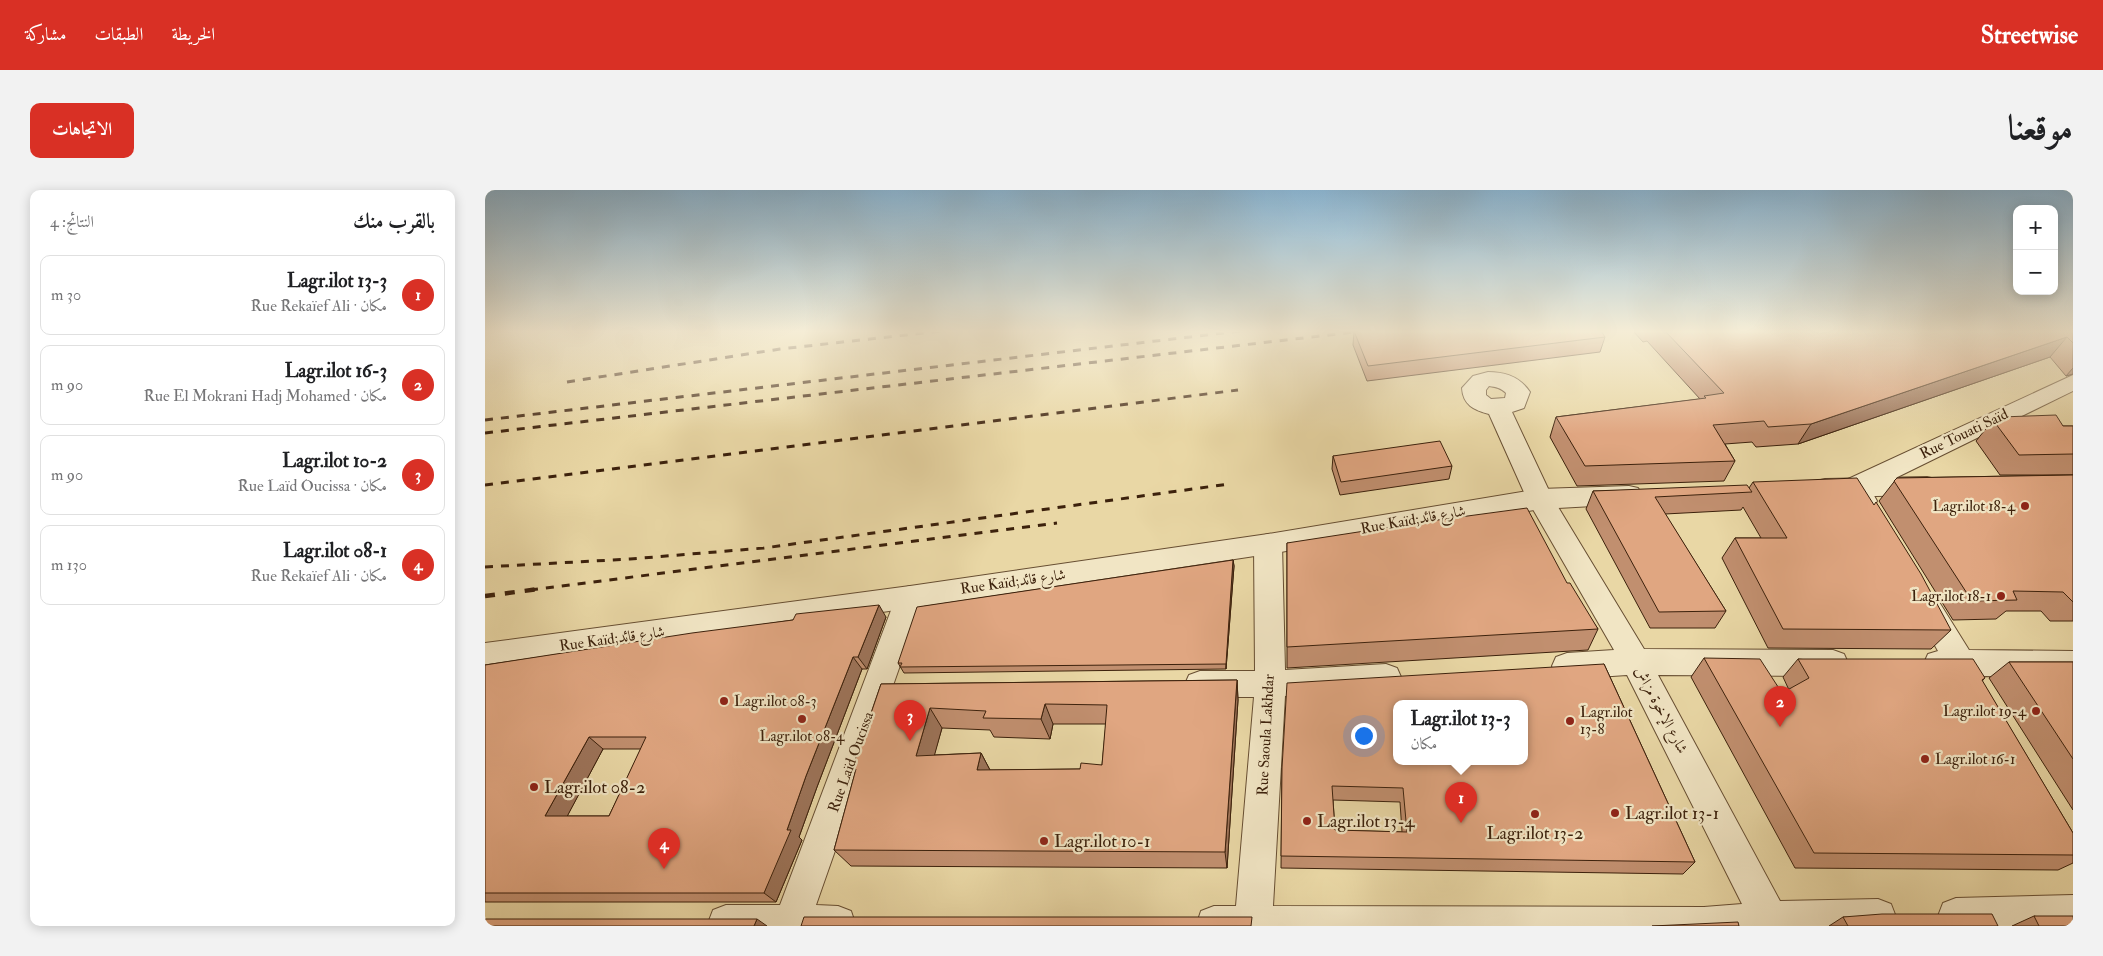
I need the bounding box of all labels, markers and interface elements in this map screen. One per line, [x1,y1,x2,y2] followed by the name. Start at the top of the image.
[1981,20,2078,51] text: Streetwise
[25,23,66,46] text: مشاركة
[94,23,143,46] text: الطبقات
[171,23,215,46] text: الخريطة
[30,103,134,158] button: الاتجاهات
[2008,106,2073,150] text: موقعنا
[2013,205,2058,295] map controls
[2013,205,2058,250] button: +
[353,208,435,235] text: بالقرب منك
[50,212,94,232] text: النتائج: 4
[2013,250,2058,295] button: −
[287,269,387,293] text: Lagr.ilot 13-3
[51,285,81,305] text: 30 m
[415,285,421,305] text: 1
[251,296,387,316] text: مكان · Rue Rekaïef Ali
[285,359,387,383] text: Lagr.ilot 16-3
[51,375,83,395] text: 90 m
[414,375,422,395] text: 2
[143,386,387,406] text: مكان · Rue El Mokrani Hadj Mohamed
[1917,404,2012,464] street label: Rue Touati Saïd
[282,449,387,473] text: Lagr.ilot 10-2
[51,465,83,485] text: 90 m
[415,465,421,485] text: 3
[238,476,387,496] text: مكان · Rue Laïd Oucissa
[1932,497,2016,516] place label: Lagr.ilot 18-4
[2019,500,2031,512] marker: Lagr.ilot 18-4
[1359,501,1468,542] street label: Rue Kaïd;شارع قائد
[283,539,387,563] text: Lagr.ilot 08-1
[51,555,87,575] text: 130 m
[414,555,422,575] text: 4
[959,565,1067,602] street label: Rue Kaïd;شارع قائد
[251,566,387,586] text: مكان · Rue Rekaïef Ali
[1911,587,1991,606] place label: Lagr.ilot 18-1
[1995,590,2007,602] marker: Lagr.ilot 18-1
[558,622,666,659] street label: Rue Kaïd;شارع قائد
[1627,663,1692,758] street label: شارع الإخوة مزاش
[1253,673,1279,796] street label: Rue Saoula Lakhdar
[1764,686,1796,727] pin: 2
[734,692,817,711] place label: Lagr.ilot 08-3
[718,695,730,707] marker: Lagr.ilot 08-3
[894,700,926,741] pin: 3
[1393,700,1528,765] popup
[1943,702,2027,721] place label: Lagr.ilot 19-4
[1580,703,1633,739] place label: Lagr.ilot 13-8
[2030,705,2042,717] marker: Lagr.ilot 19-4
[1411,707,1510,731] text: Lagr.ilot 13-3
[824,708,878,815] street label: Rue Laïd Oucissa
[796,713,808,725] marker: Lagr.ilot 08-4
[1564,715,1576,727] marker: Lagr.ilot 13-8
[1351,723,1377,749] your location
[760,727,845,746] place label: Lagr.ilot 08-4
[1411,734,1437,754] text: مكان
[1935,750,2015,769] place label: Lagr.ilot 16-1
[1919,753,1931,765] marker: Lagr.ilot 16-1
[544,776,645,799] place label: Lagr.ilot 08-2
[528,781,540,793] marker: Lagr.ilot 08-2
[1445,782,1477,823] pin: 1
[1625,802,1719,825] place label: Lagr.ilot 13-1
[1609,807,1621,819] marker: Lagr.ilot 13-1
[1529,808,1541,820] marker: Lagr.ilot 13-2
[1317,810,1416,833] place label: Lagr.ilot 13-4
[1301,815,1313,827] marker: Lagr.ilot 13-4
[1487,822,1583,845] place label: Lagr.ilot 13-2
[648,828,680,869] pin: 4
[1054,830,1150,853] place label: Lagr.ilot 10-1
[1038,835,1050,847] marker: Lagr.ilot 10-1

